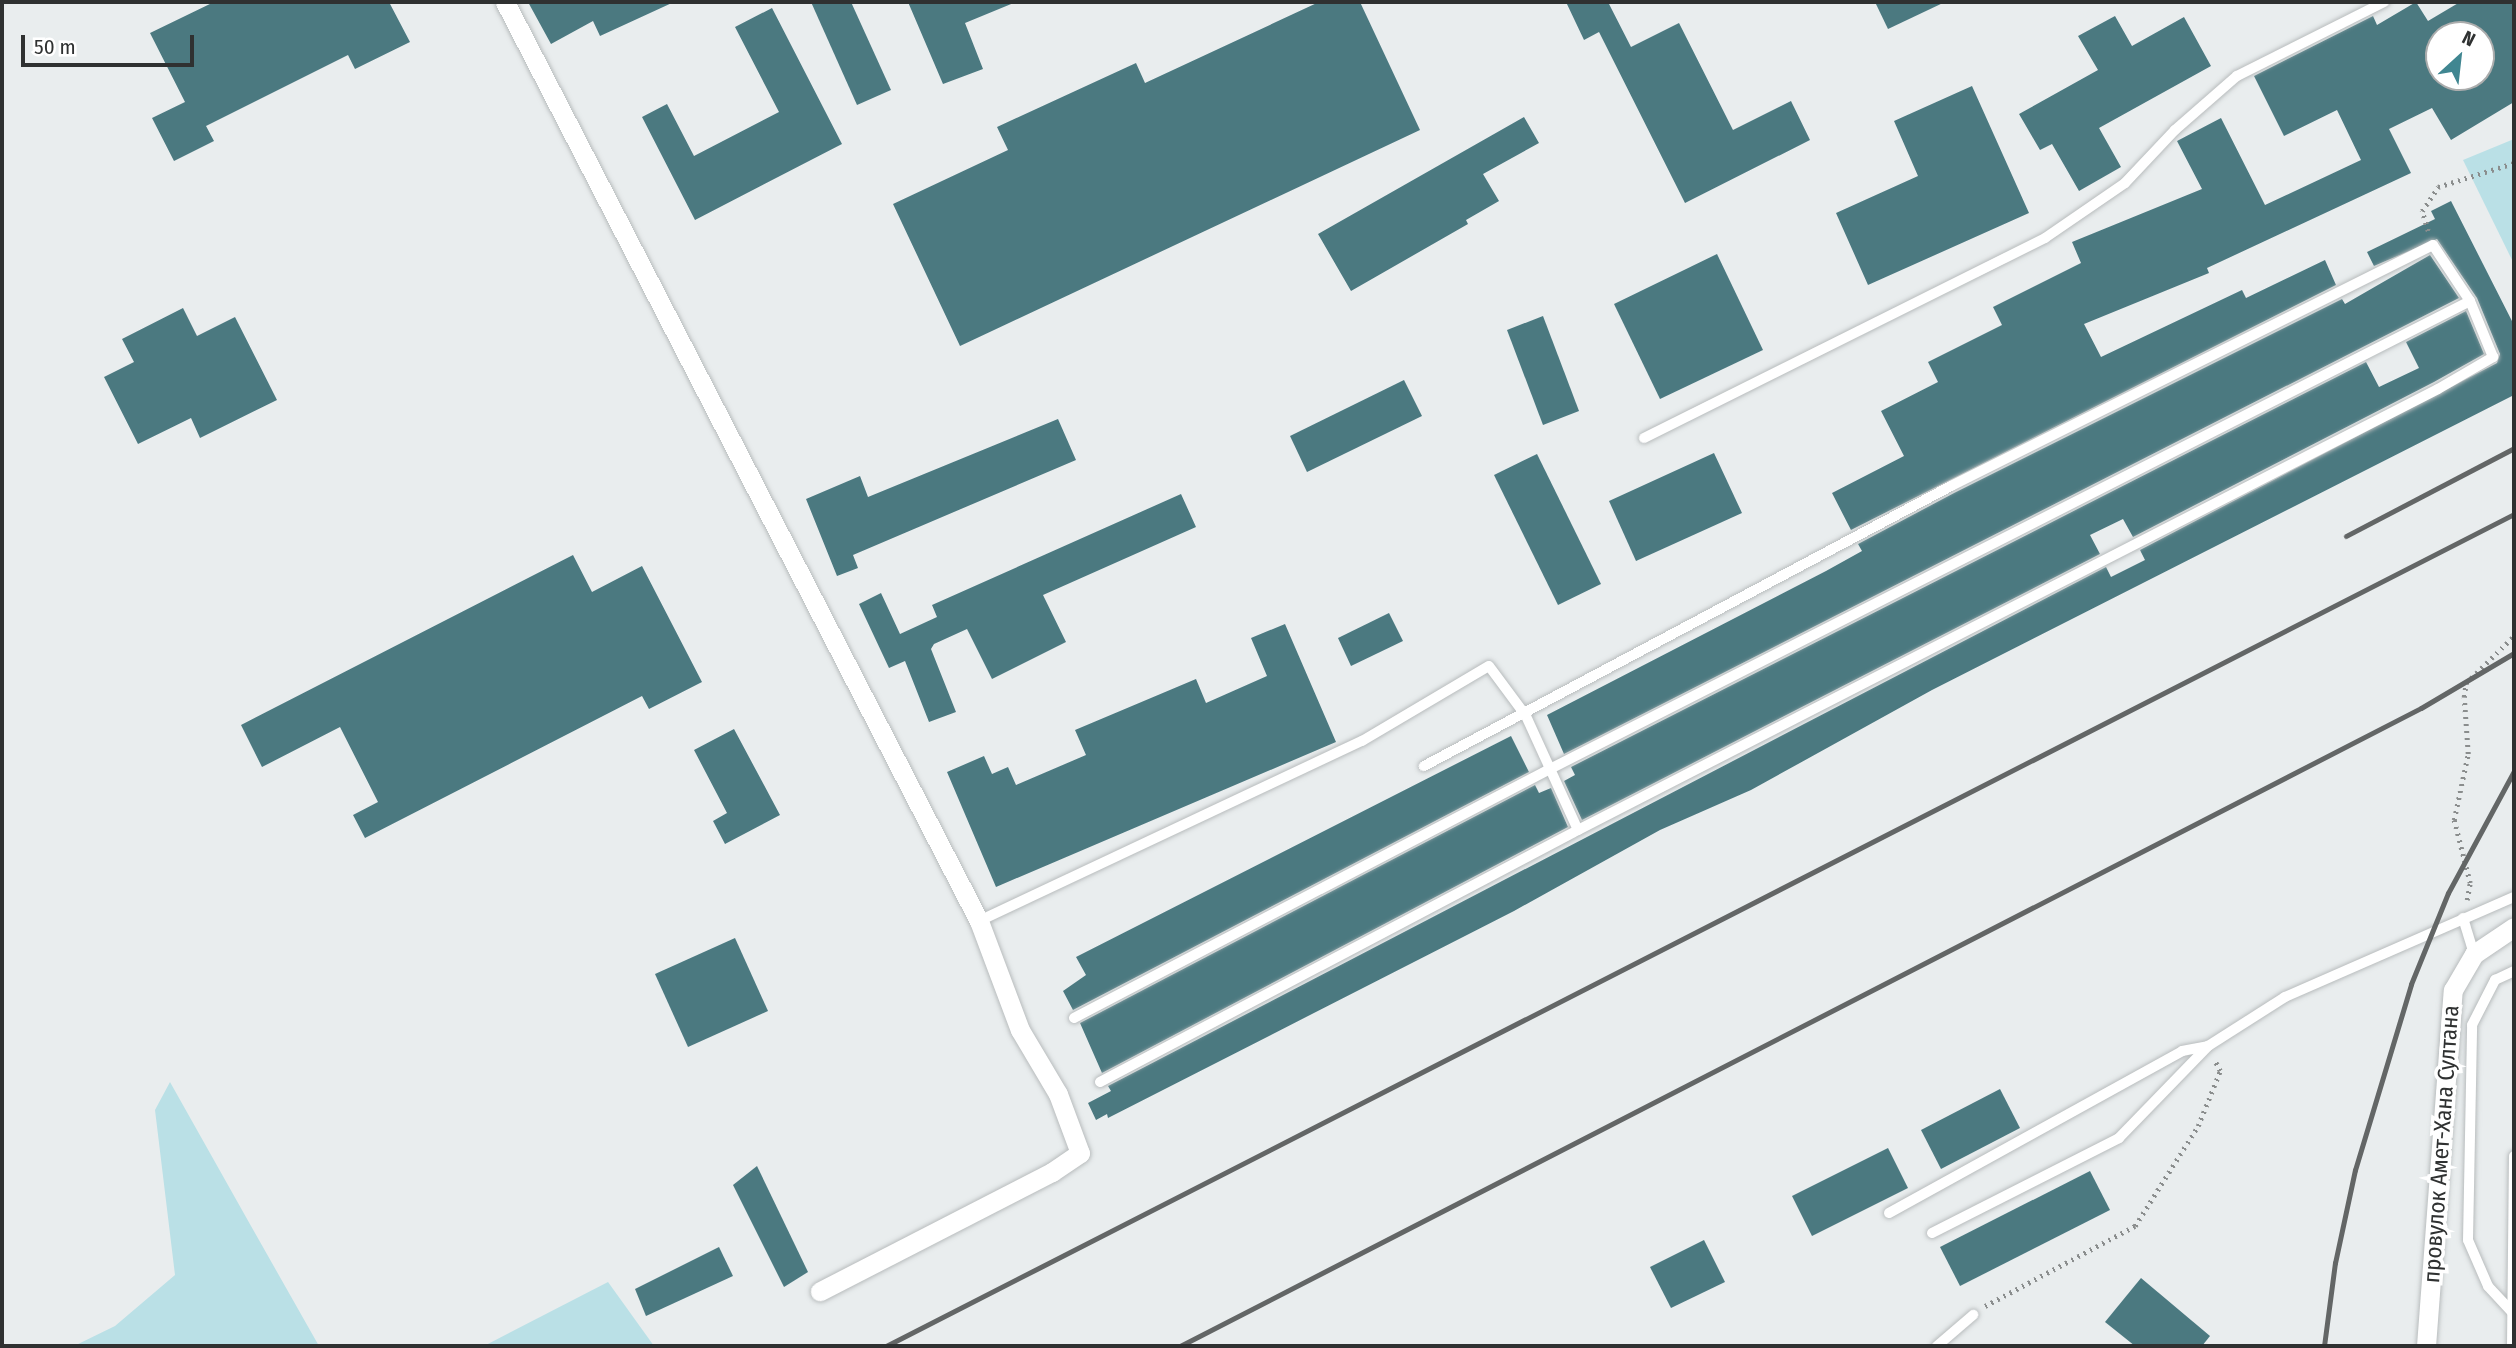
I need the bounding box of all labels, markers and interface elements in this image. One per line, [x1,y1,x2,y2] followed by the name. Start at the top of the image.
[24,21,198,65] scale bar
[2425,21,2495,91] north arrow
[2459,26,2479,51] text: N
[34,34,76,60] text: 50 m
[2418,1004,2464,1284] street label: провулок Амет-Хана Султана

